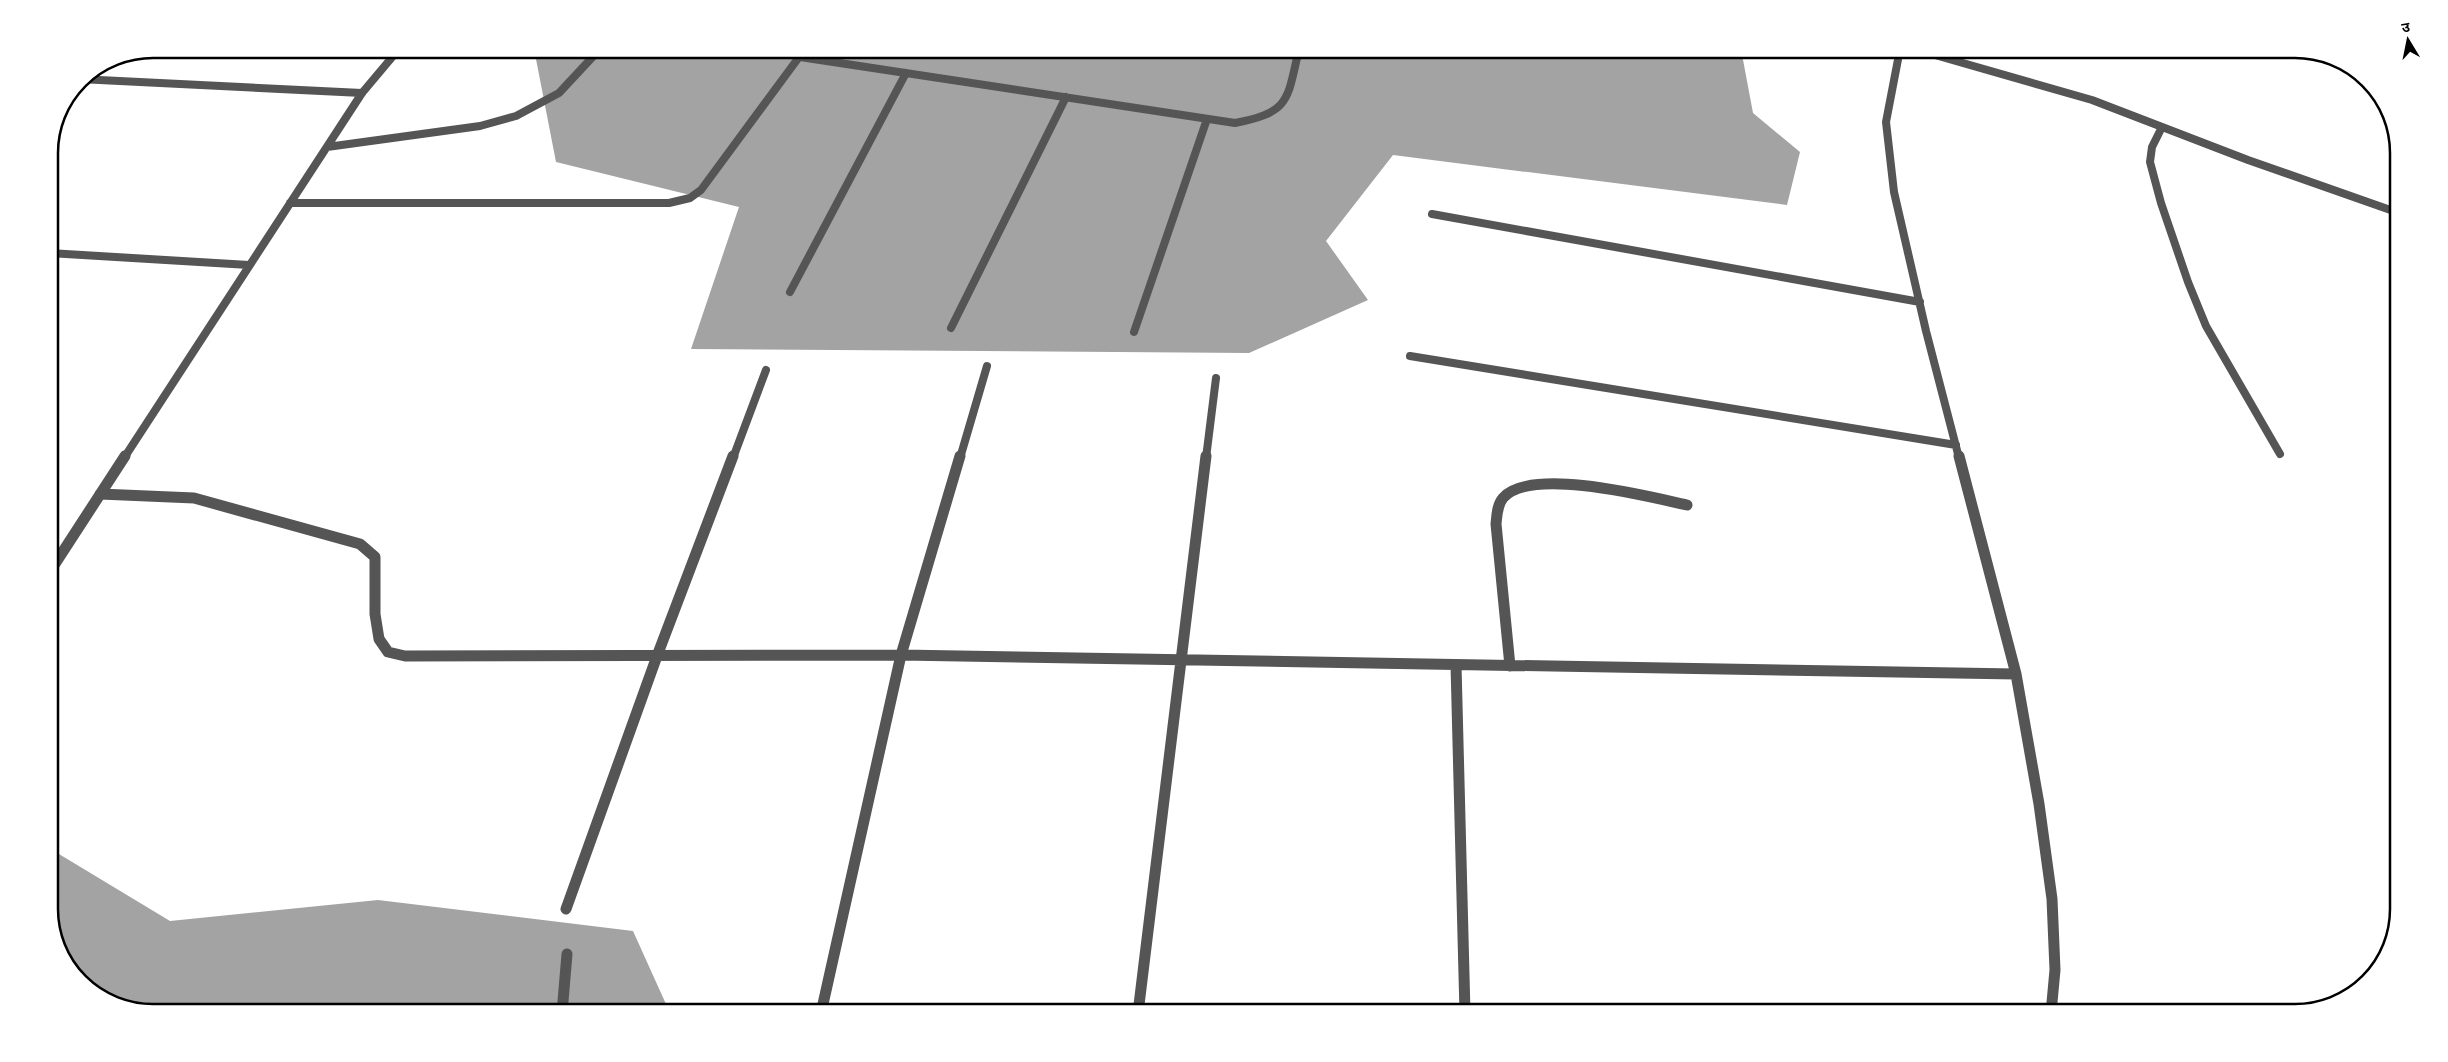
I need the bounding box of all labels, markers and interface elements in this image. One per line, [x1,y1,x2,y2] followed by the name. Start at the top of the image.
[2383,15,2433,65] north arrow
[2400,17,2412,39] text: उ

